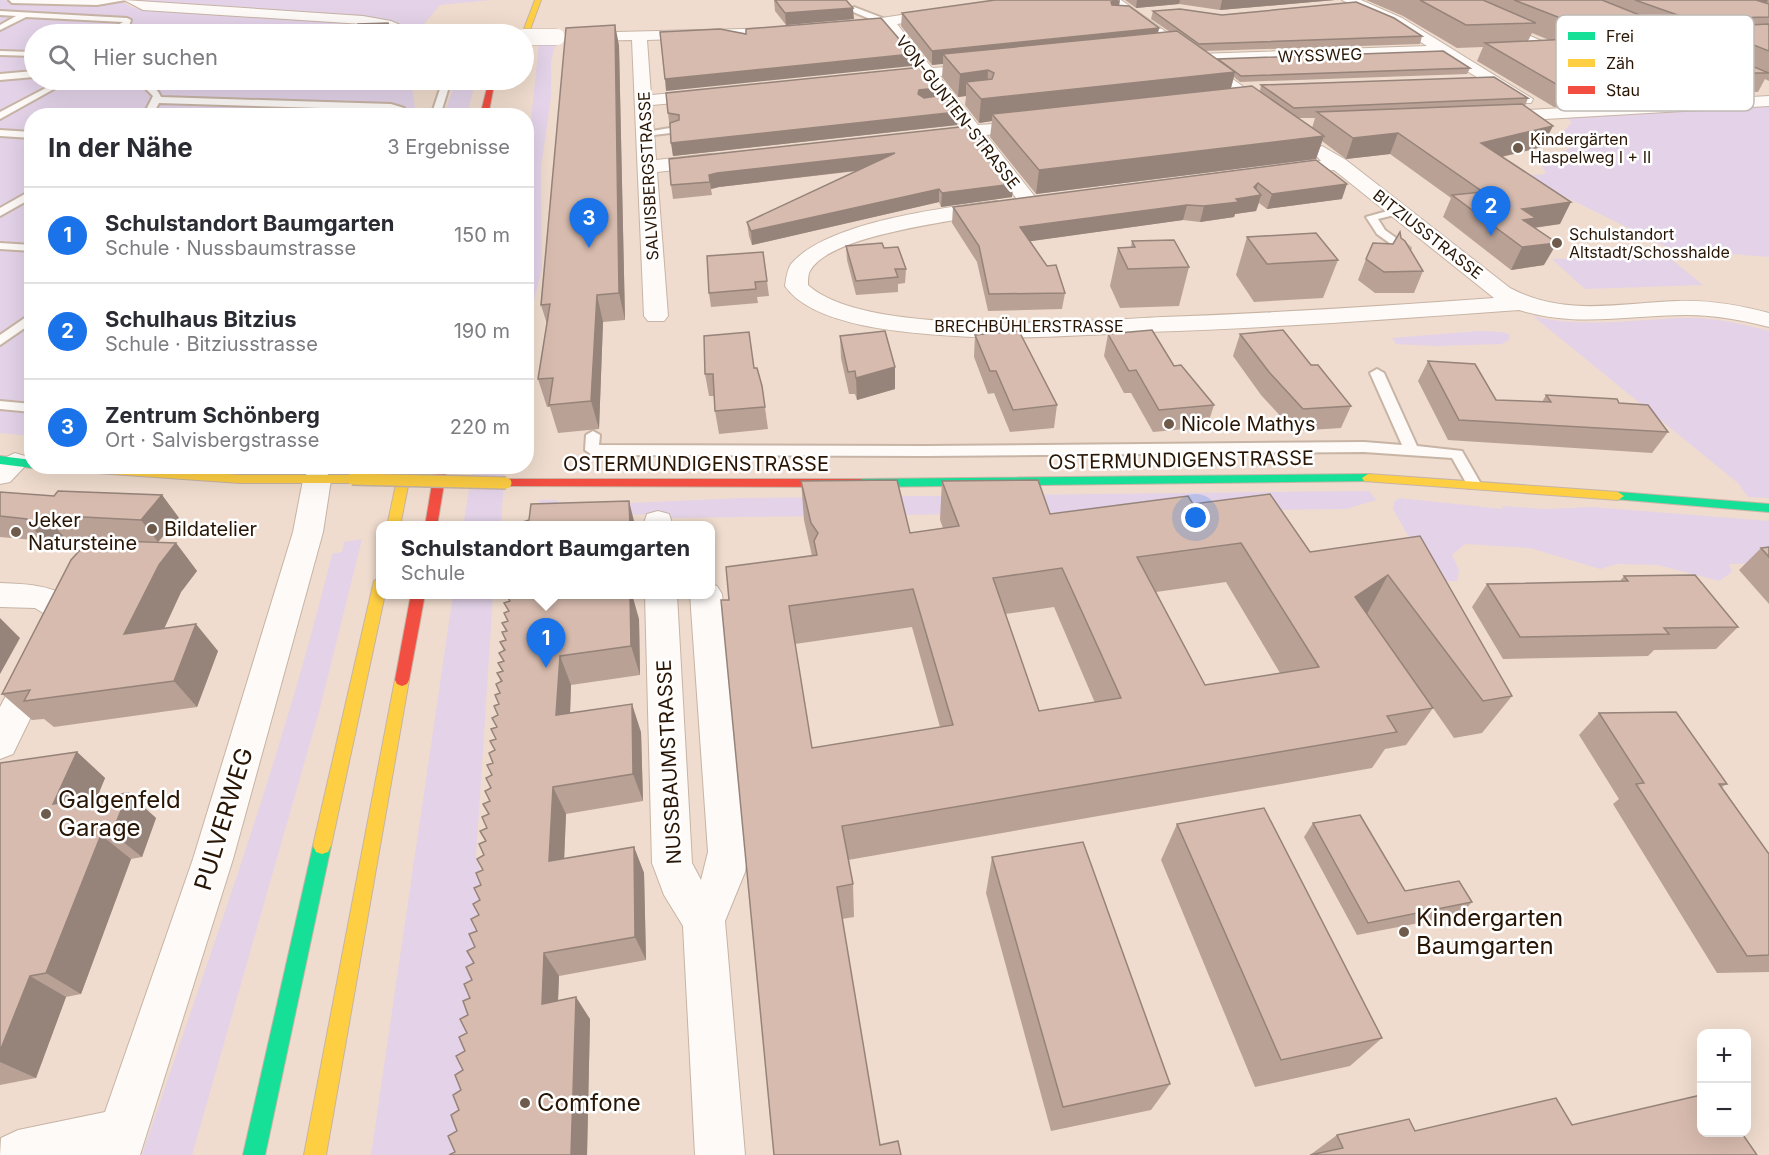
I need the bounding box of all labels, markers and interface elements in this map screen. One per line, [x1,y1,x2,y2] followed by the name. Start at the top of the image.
[1556,15,1754,111] legend
[24,24,534,90] search box
[1606,26,1634,46] text: Frei
[892,31,1024,193] street label: VON-GUNTEN-STRASSE
[45,41,78,74] icon: search
[93,44,218,70] text: Hier suchen
[1277,44,1363,66] street label: WYSSWEG
[1606,53,1635,73] text: Zäh
[1606,80,1640,100] text: Stau
[634,91,662,261] street label: SALVISBERGSTRASSE
[1530,129,1651,167] place label: Kindergärten Haspelweg I + II
[48,132,193,163] text: In der Nähe
[387,135,510,159] text: 3 Ergebnisse
[1511,141,1525,155] marker: Kindergärten Haspelweg I + II
[1369,185,1487,283] street label: BITZIUSSTRASSE
[1472,186,1510,236] pin: 2
[570,198,608,248] pin: 3
[105,210,394,236] text: Schulstandort Baumgarten
[63,223,72,247] text: 1
[454,223,510,247] text: 150 m
[1569,224,1730,262] place label: Schulstandort Altstadt/Schosshalde
[105,236,356,260] text: Schule · Nussbaumstrasse
[1550,236,1564,250] marker: Schulstandort Altstadt/Schosshalde
[105,306,297,332] text: Schulhaus Bitzius
[934,316,1124,336] street label: BRECHBÜHLERSTRASSE
[61,319,74,343] text: 2
[454,319,510,343] text: 190 m
[105,332,318,356] text: Schule · Bitziusstrasse
[105,402,320,428] text: Zentrum Schönberg
[1181,412,1316,436] place label: Nicole Mathys
[61,415,74,439] text: 3
[450,415,510,439] text: 220 m
[1162,417,1176,431] marker: Nicole Mathys
[105,428,319,452] text: Ort · Salvisbergstrasse
[1048,446,1314,474] street label: OSTERMUNDIGENSTRASSE
[563,452,829,476] street label: OSTERMUNDIGENSTRASSE
[1181,503,1210,532] your location
[28,508,137,555] place label: Jeker Natursteine
[164,517,258,541] place label: Bildatelier
[376,521,715,599] popup
[145,522,159,536] marker: Bildatelier
[9,525,23,539] marker: Jeker Natursteine
[401,535,690,561] text: Schulstandort Baumgarten
[401,561,465,585] text: Schule
[526,618,566,668] pin: 1
[652,659,686,865] street label: NUSSBAUMSTRASSE
[188,744,259,894] street label: PULVERWEG
[58,785,181,842] place label: Galgenfeld Garage
[39,807,53,821] marker: Galgenfeld Garage
[1416,903,1563,960] place label: Kindergarten Baumgarten
[1397,925,1411,939] marker: Kindergarten Baumgarten
[1697,1029,1751,1137] map controls
[1697,1029,1751,1083] button: +
[1697,1083,1751,1137] button: −
[537,1088,641,1117] place label: Comfone
[518,1096,532,1110] marker: Comfone

